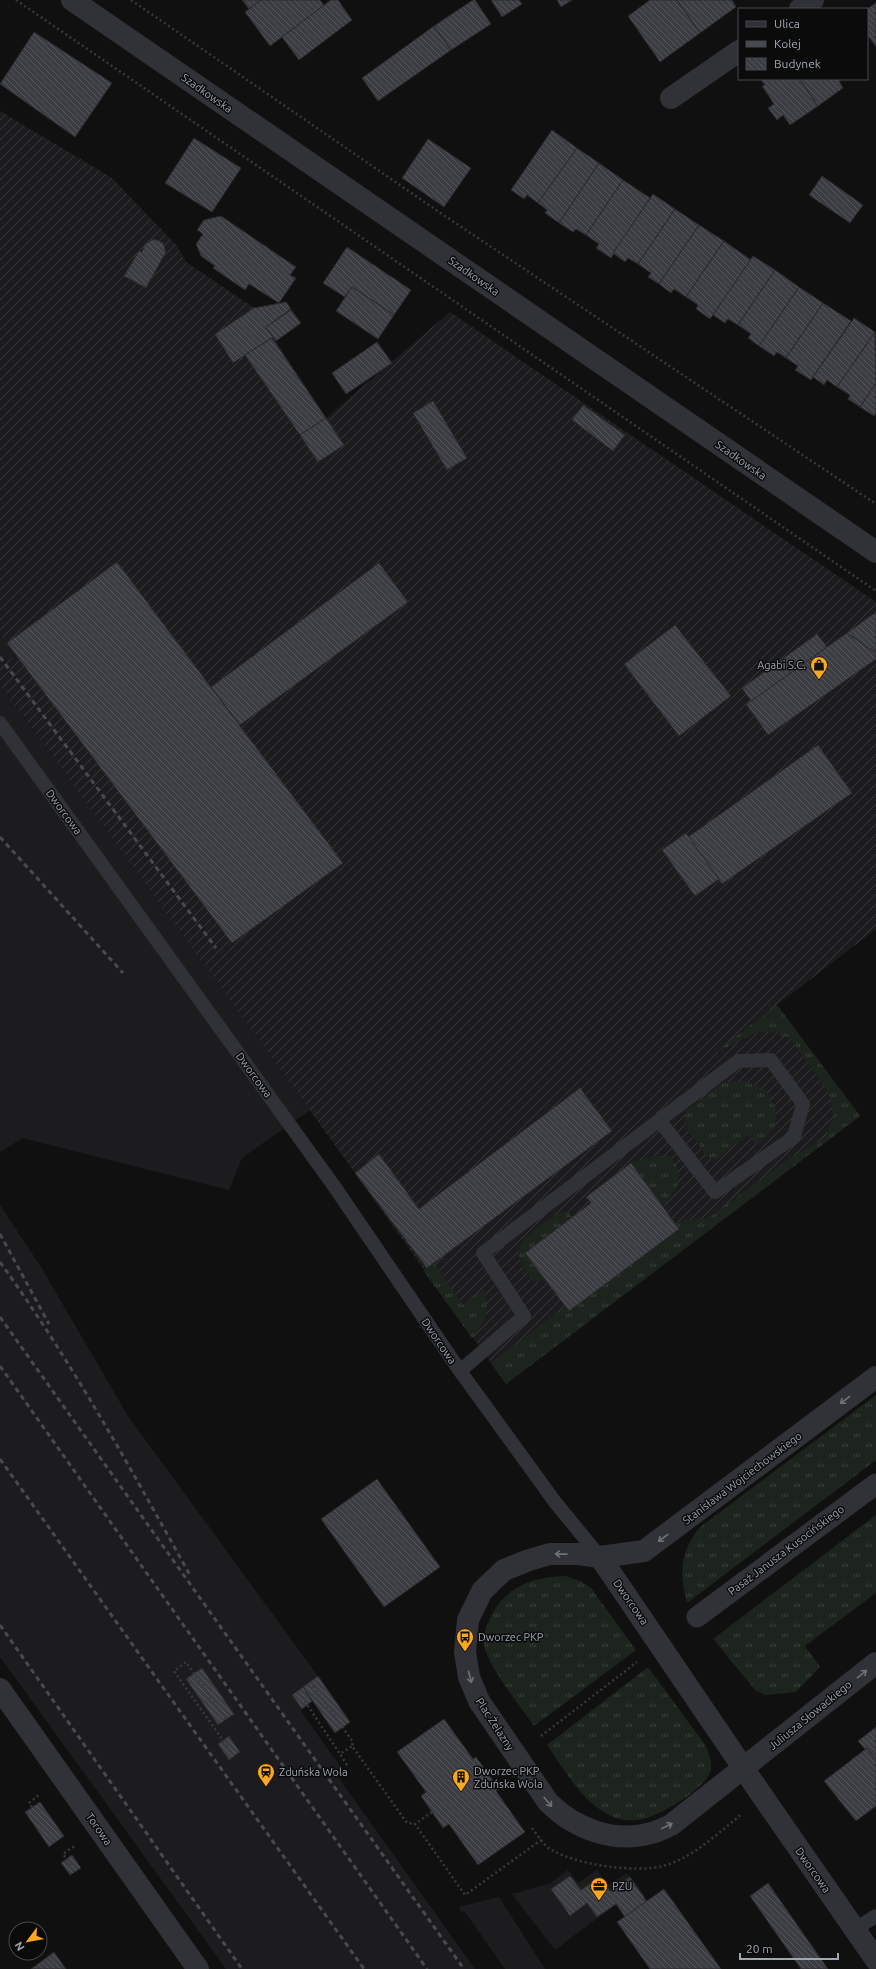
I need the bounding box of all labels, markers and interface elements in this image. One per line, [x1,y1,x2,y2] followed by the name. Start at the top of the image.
[738,8,868,80] legend
[774,17,800,30] text: Ulica
[774,37,801,50] text: Kolej
[774,57,821,70] text: Budynek
[179,71,235,115] street label: Szadkowska
[446,254,502,298] street label: Szadkowska
[713,438,769,482] street label: Szadkowska
[809,655,829,680] shop icon: Agabi S.C.
[757,659,806,671] place label: Agabi S.C.
[44,787,84,837] street label: Dworcowa
[234,1050,274,1100] street label: Dworcowa
[419,1316,459,1366] street label: Dworcowa
[840,1396,851,1404] one-way arrow
[680,1429,804,1527] street label: Stanisława Wojciechowskiego
[726,1503,846,1597] street label: Pasaż Janusza Kusocińskiego
[658,1534,669,1542] one-way arrow
[555,1550,568,1558] one-way arrow
[611,1577,651,1627] street label: Dworcowa
[455,1627,475,1652] bus stop icon: Dworzec PKP
[478,1631,544,1643] place label: Dworzec PKP
[467,1670,474,1683] one-way arrow
[856,1670,867,1678] one-way arrow
[766,1678,854,1752] street label: Juliusza Słowackiego
[474,1695,517,1753] street label: Plac Żelazny
[256,1762,276,1787] station icon: Zduńska Wola
[474,1765,543,1790] place label: Dworzec PKP Zduńska Wola
[279,1766,348,1778] place label: Zduńska Wola
[451,1767,471,1792] building icon: Dworzec PKP Zduńska Wola
[544,1797,553,1807] one-way arrow
[84,1810,114,1848] street label: Torowa
[660,1822,672,1829] one-way arrow
[793,1845,833,1895] street label: Dworcowa
[589,1876,609,1901] office icon: PZU
[612,1880,632,1892] place label: PZU
[8,1921,48,1961] north arrow
[740,1935,838,1961] scale bar
[12,1940,27,1953] text: N
[746,1942,773,1955] text: 20 m

